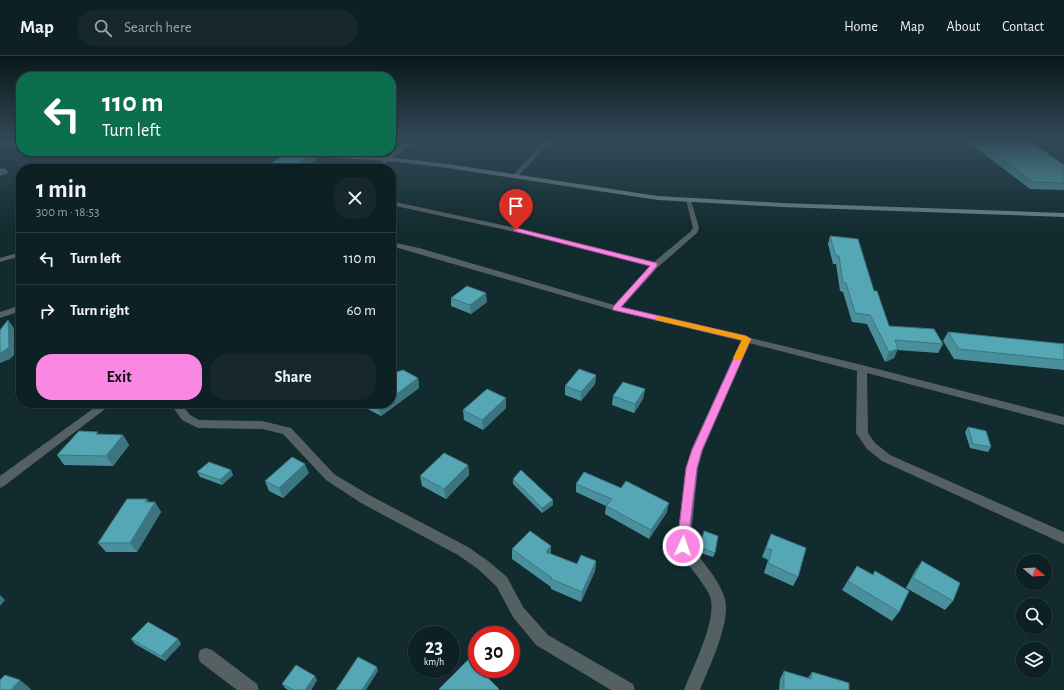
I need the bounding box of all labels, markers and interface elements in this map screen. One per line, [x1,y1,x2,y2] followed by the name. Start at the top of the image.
[78,10,358,46] search box
[92,17,114,39] icon: search
[20,18,54,37] text: Map
[124,20,192,35] text: Search here
[844,20,878,34] text: Home
[900,20,924,34] text: Map
[946,20,980,34] text: About
[1002,20,1044,34] text: Contact
[36,88,88,140] icon: left
[102,89,164,117] text: 110 m
[102,122,161,140] text: Turn left
[334,177,376,219] button: close
[36,178,87,202] text: 1 min
[499,189,533,230] pin
[505,195,527,217] icon: arrive
[36,206,99,219] text: 300 m · 18:53
[36,248,58,270] icon: left
[70,251,121,266] text: Turn left
[343,251,376,266] text: 110 m
[36,300,58,322] icon: right
[70,303,129,318] text: Turn right
[347,303,376,318] text: 60 m
[36,354,202,400] button: Exit
[210,354,376,400] button: Share
[662,525,704,567] position arrow
[1016,554,1052,590] north arrow
[1016,554,1052,678] map controls
[1016,598,1052,634] button: search
[468,626,520,678] speed limit sign: 30
[425,637,443,657] text: 23
[1016,642,1052,678] button: layers
[424,657,444,667] text: km/h

